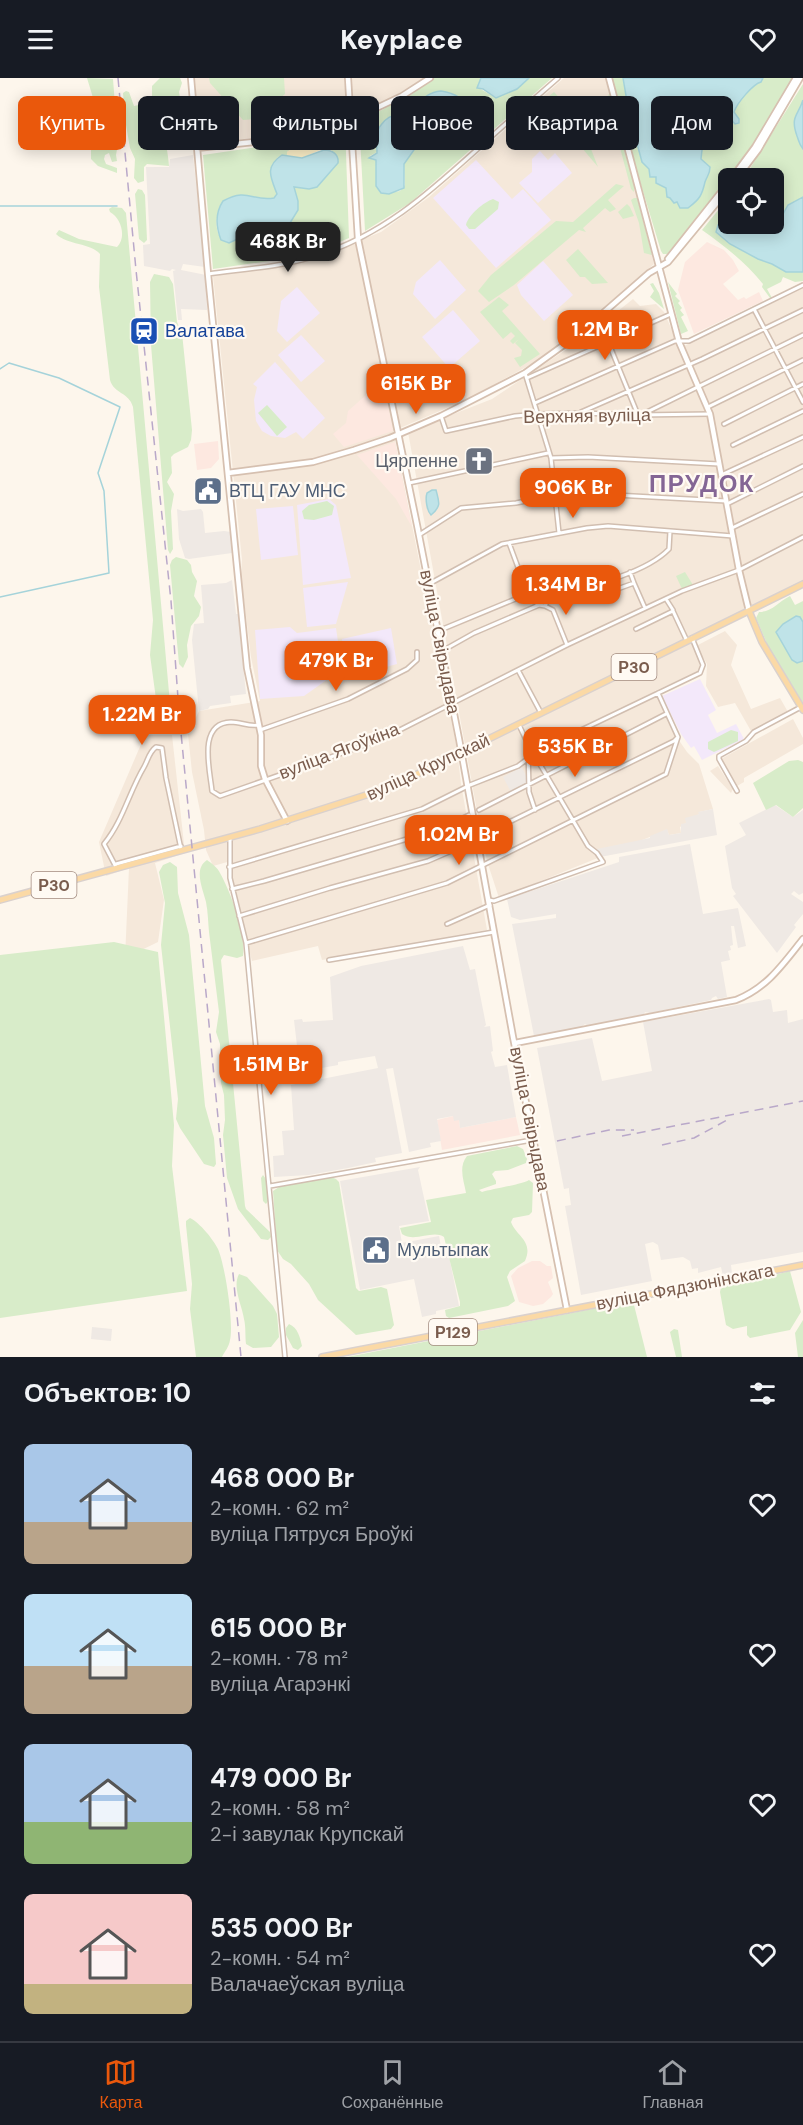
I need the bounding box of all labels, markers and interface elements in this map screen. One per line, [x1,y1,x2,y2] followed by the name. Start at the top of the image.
[340,22,463,57] text: Keyplace
[24,23,57,56] icon: menu
[746,23,779,56] icon: heart
[18,96,126,150] chip: Купить
[138,96,239,150] chip: Снять
[251,96,379,150] chip: Фильтры
[391,96,494,150] chip: Новое
[506,96,639,150] chip: Квартира
[651,96,733,150] chip: Дом
[718,168,784,234] map controls
[718,168,784,234] button: locate
[233,222,343,273] pin: 468K Br
[249,228,327,254] text: 468K Br
[550,310,660,361] pin: 1.2M Br
[128,315,160,347] station icon: Валатава
[571,316,639,342] text: 1.2M Br
[165,319,246,343] place label: Валатава
[361,364,471,415] pin: 615K Br
[380,370,452,396] text: 615K Br
[523,403,652,429] street label: Верхняя вуліца
[463,445,495,477] church icon: Цярпенне
[375,449,458,473] place label: Цярпенне
[518,468,628,519] pin: 906K Br
[649,468,755,499] district label: ПРУДОК
[534,474,612,500] text: 906K Br
[192,475,224,507] public building icon: ВТЦ ГАУ МНС
[229,479,346,503] place label: ВТЦ ГАУ МНС
[504,565,628,616] pin: 1.34M Br
[414,568,466,717] street label: вуліца Свірыдава
[526,571,606,597] text: 1.34M Br
[281,641,391,692] pin: 479K Br
[299,647,373,673] text: 479K Br
[612,654,656,680] road number: Р30
[80,695,204,746] pin: 1.22M Br
[103,701,181,727] text: 1.22M Br
[275,717,404,785] street label: вуліца Ягоўкіна
[520,727,630,778] pin: 535K Br
[362,728,494,806] street label: вуліца Крупскай
[537,733,613,759] text: 535K Br
[397,815,521,866] pin: 1.02M Br
[419,821,499,847] text: 1.02M Br
[32,872,76,898] road number: Р30
[209,1045,333,1096] pin: 1.51M Br
[504,1045,556,1194] street label: вуліца Свірыдава
[233,1051,309,1077] text: 1.51M Br
[360,1234,392,1266] public building icon: Мультыпак
[397,1238,488,1262] place label: Мультыпак
[594,1258,777,1316] street label: вуліца Фядзюнінскага
[429,1319,477,1345] road number: Р129
[24,1376,191,1410] text: Объектов: 10
[746,1377,779,1410] icon: filters
[210,1461,354,1495] text: 468 000 Br
[72,1468,144,1540] icon: home
[746,1488,779,1521] icon: heart
[210,1495,349,1521] text: 2-комн. · 62 m²
[210,1521,414,1547] text: вуліца Пятруся Броўкі
[210,1611,346,1645] text: 615 000 Br
[72,1618,144,1690] icon: home
[746,1638,779,1671] icon: heart
[210,1645,348,1671] text: 2-комн. · 78 m²
[210,1671,351,1697] text: вуліца Агарэнкі
[210,1761,351,1795] text: 479 000 Br
[72,1768,144,1840] icon: home
[746,1788,779,1821] icon: heart
[210,1795,350,1821] text: 2-комн. · 58 m²
[210,1821,404,1847] text: 2-і завулак Крупскай
[210,1911,352,1945] text: 535 000 Br
[72,1918,144,1990] icon: home
[746,1938,779,1971] icon: heart
[210,1945,350,1971] text: 2-комн. · 54 m²
[210,1971,404,1997] text: Валачаеўская вуліца
[100,2056,142,2113] tab: Карта
[342,2056,443,2113] tab: Сохранённые
[643,2056,703,2113] tab: Главная

